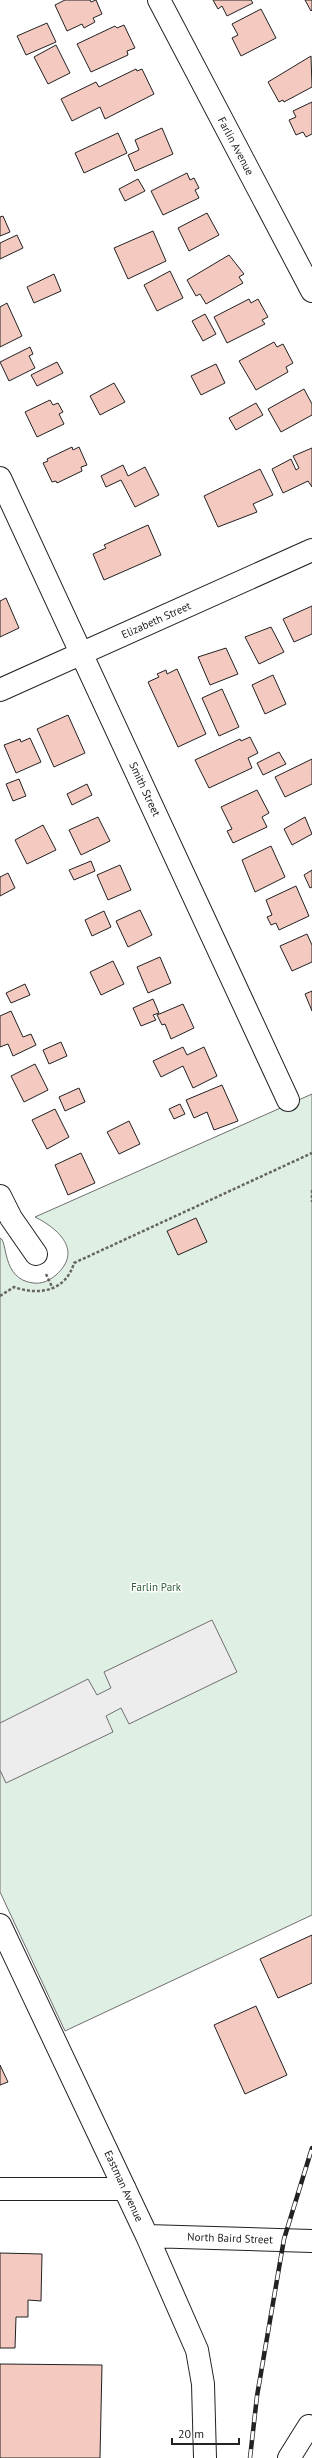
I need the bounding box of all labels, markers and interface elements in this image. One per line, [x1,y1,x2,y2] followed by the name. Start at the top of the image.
[215,114,257,178] street label: Farlin Avenue
[119,598,193,642] street label: Elizabeth Street
[126,760,164,819] street label: Smith Street
[131,1580,182,1594] park label: Farlin Park
[101,2148,147,2224] street label: Eastman Avenue
[187,2230,273,2246] street label: North Baird Street
[172,2420,239,2446] scale bar
[178,2426,204,2441] text: 20 m

